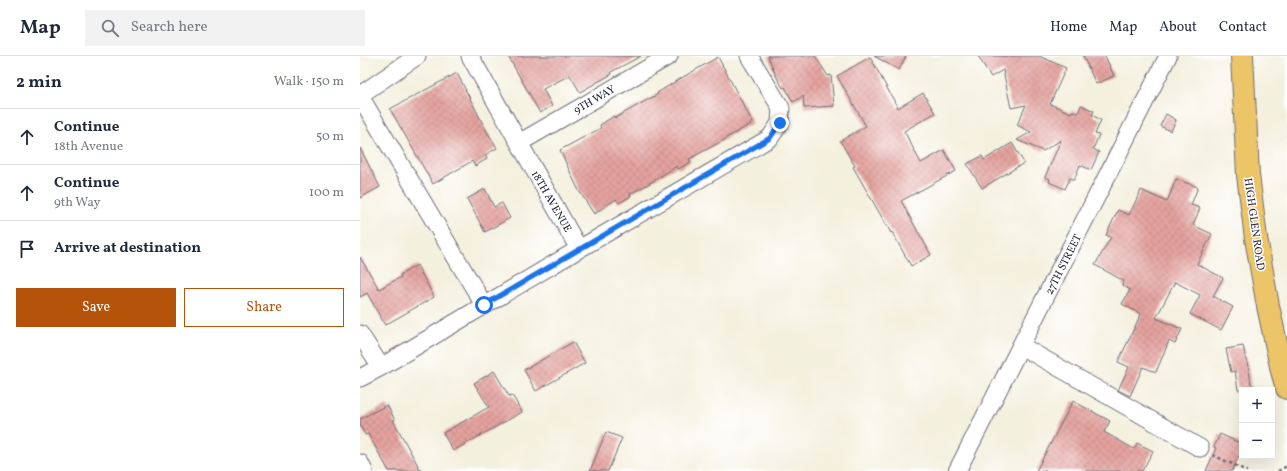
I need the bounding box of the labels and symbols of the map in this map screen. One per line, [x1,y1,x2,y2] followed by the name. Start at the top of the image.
[571,82,618,118] street label: 9TH WAY
[771,114,789,132] route end
[527,168,575,236] street label: 18TH AVENUE
[1240,177,1267,271] street label: HIGH GLEN ROAD
[1043,231,1086,297] street label: 27TH STREET
[475,296,493,314] route start

